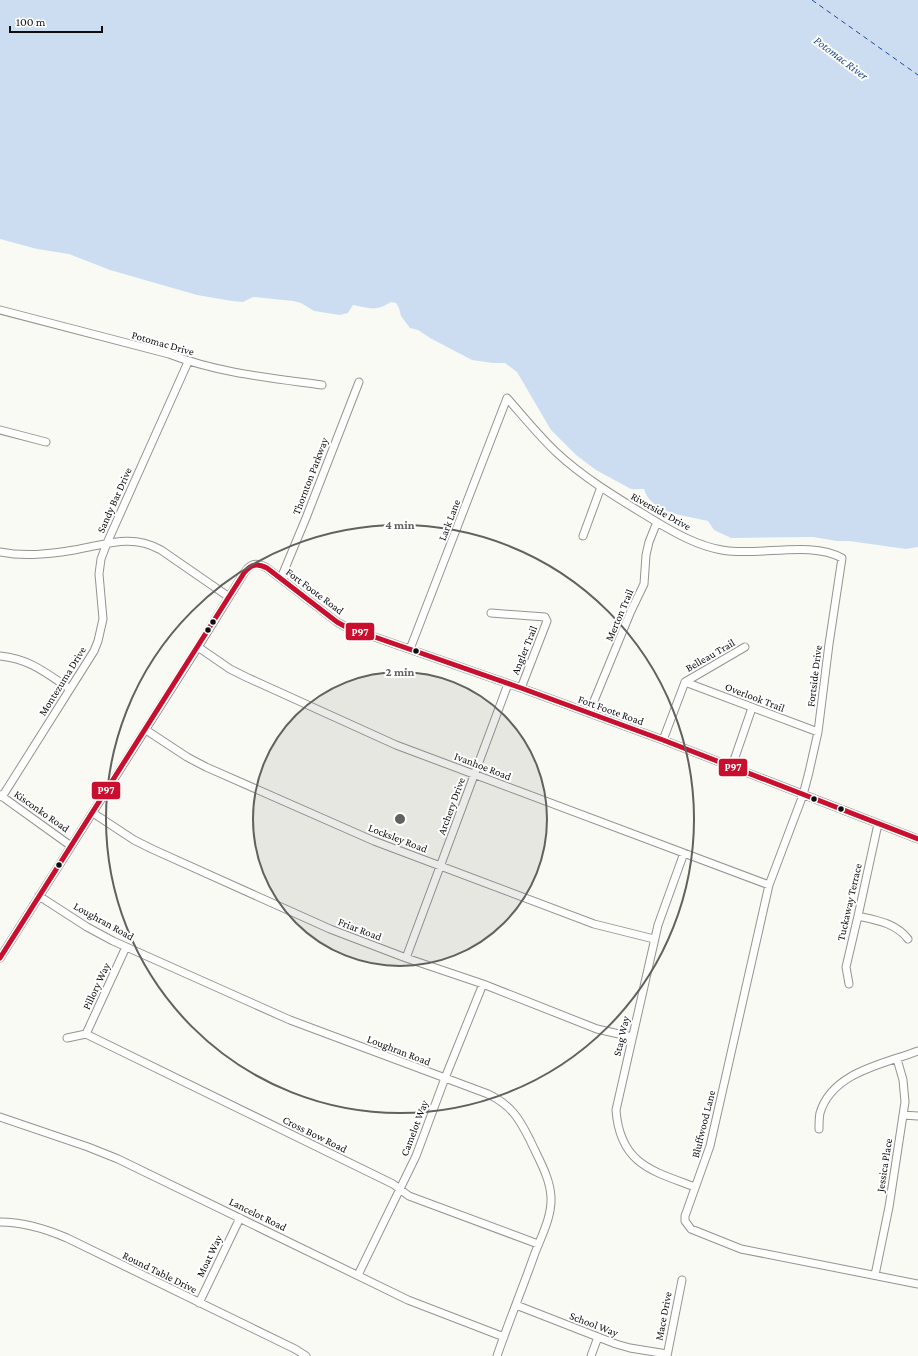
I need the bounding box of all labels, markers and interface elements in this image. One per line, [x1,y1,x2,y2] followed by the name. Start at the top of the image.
[10,8,102,34] scale bar
[16,15,46,29] text: 100 m
[811,33,871,83] water label: Potomac River
[130,328,196,358] street label: Potomac Drive
[290,435,331,517] street label: Thornton Parkway
[94,465,135,535] street label: Sandy Bar Drive
[629,490,693,532] street label: Riverside Drive
[436,498,462,542] street label: Lark Lane
[385,518,415,532] text: 4 min
[284,565,346,617] street label: Fort Foote Road
[603,587,635,643] street label: Merton Trail
[208,617,218,627] unlabelled marker
[345,622,375,641] line badge: P97
[509,624,540,677] street label: Angler Trail
[203,625,213,635] unlabelled marker
[351,626,369,638] text: P97
[683,636,737,674] street label: Belleau Trail
[36,644,88,718] street label: Montezuma Drive
[804,644,824,707] street label: Fortside Drive
[411,646,421,656] unlabelled marker
[386,665,415,679] text: 2 min
[724,680,787,714] street label: Overlook Trail
[576,693,646,728] street label: Fort Foote Road
[453,750,513,782] street label: Ivanhoe Road
[718,758,748,777] line badge: P97
[724,761,742,773] text: P97
[435,776,468,837] street label: Archery Drive
[91,781,121,800] line badge: P97
[97,784,115,796] text: P97
[12,788,72,835] street label: Kisconko Road
[809,794,819,804] unlabelled marker
[836,804,846,814] unlabelled marker
[393,812,407,826] centre of rings
[366,821,429,856] street label: Locksley Road
[54,860,64,870] unlabelled marker
[834,862,865,942] street label: Tuckaway Terrace
[71,899,136,943] street label: Loughran Road
[337,915,384,943] street label: Friar Road
[80,960,113,1012] street label: Pillory Way
[611,1014,633,1058] street label: Stag Way
[365,1032,433,1069] street label: Loughran Road
[689,1089,717,1159] street label: Bluffwood Lane
[398,1097,431,1158] street label: Camelot Way
[281,1113,349,1155] street label: Cross Bow Road
[874,1137,895,1194] street label: Jessica Place
[227,1195,289,1233] street label: Lancelot Road
[194,1232,226,1279] street label: Moat Way
[121,1249,199,1295] street label: Round Table Drive
[652,1290,674,1341] street label: Mace Drive
[568,1309,621,1340] street label: School Way

